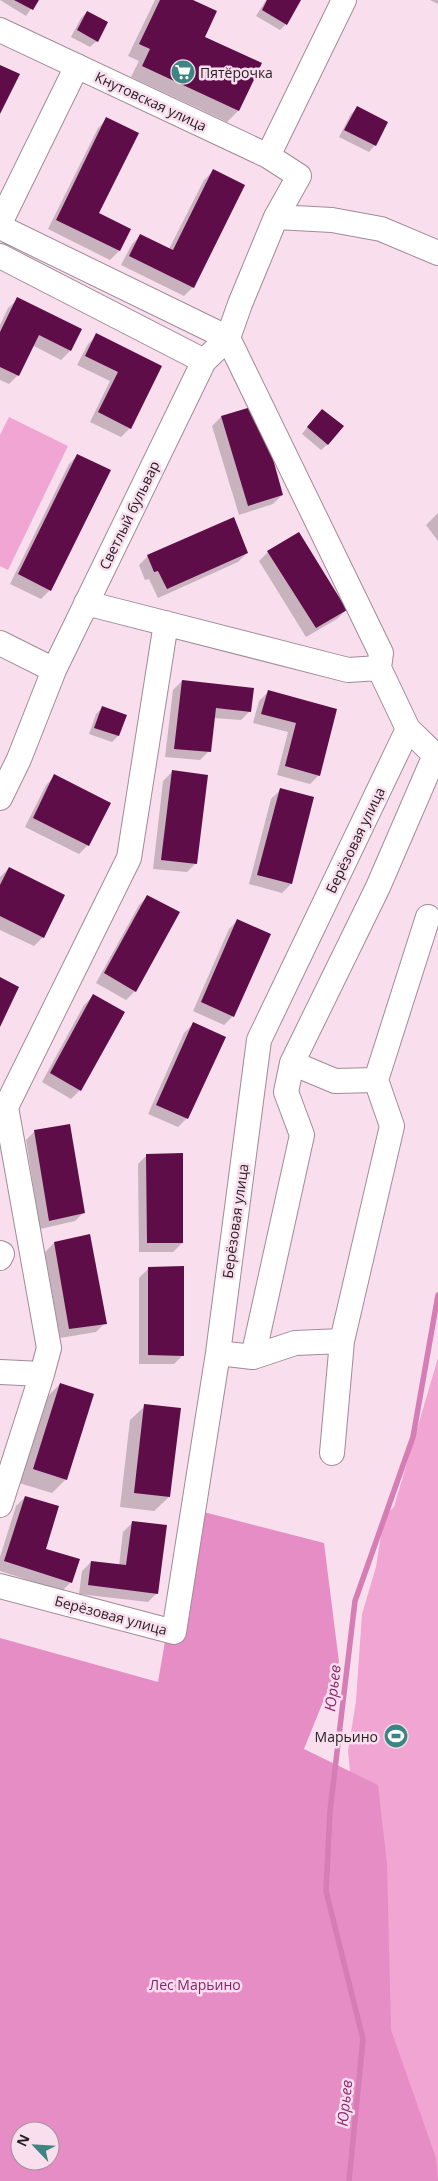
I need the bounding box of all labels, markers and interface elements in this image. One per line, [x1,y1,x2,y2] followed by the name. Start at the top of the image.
[170,59,196,85] supermarket icon: Пятёрочка
[200,63,273,82] place label: Пятёрочка
[92,67,210,135] street label: Кнутовская улица
[94,458,164,572] street label: Светлый бульвар
[321,784,389,896] street label: Берёзовая улица
[218,1162,252,1280] street label: Берёзовая улица
[53,1591,169,1639] street label: Берёзовая улица
[319,1664,345,1712] water label: Юрьев
[383,1723,409,1749] sports icon: Марьино
[315,1727,378,1746] place label: Марьино
[149,1975,241,1994] park label: Лес Марьино
[332,2079,356,2127] water label: Юрьев
[10,2121,60,2171] north arrow
[12,2131,34,2149] text: N

